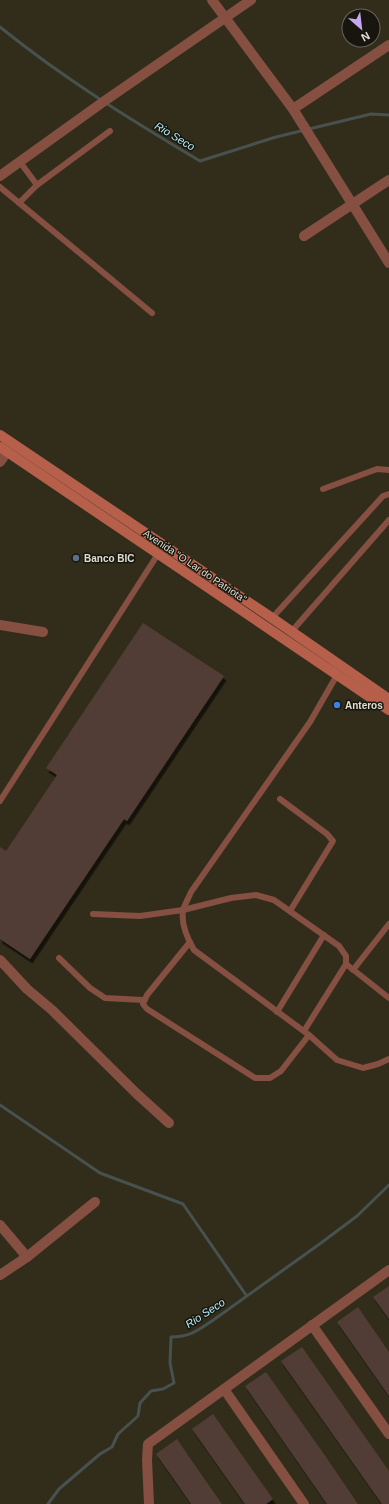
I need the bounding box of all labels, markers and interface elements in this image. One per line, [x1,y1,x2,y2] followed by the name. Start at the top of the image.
[341,8,381,48] north arrow
[359,30,372,44] text: N
[153,119,197,153] water label: Rio Seco
[141,527,249,605] street label: Avenida "O Lar do Patriota"
[71,553,81,563] marker: Banco BIC
[84,553,135,564] place label: Banco BIC
[332,700,342,710] marker: Anteros
[345,700,383,711] place label: Anteros
[183,1296,227,1330] water label: Rio Seco

